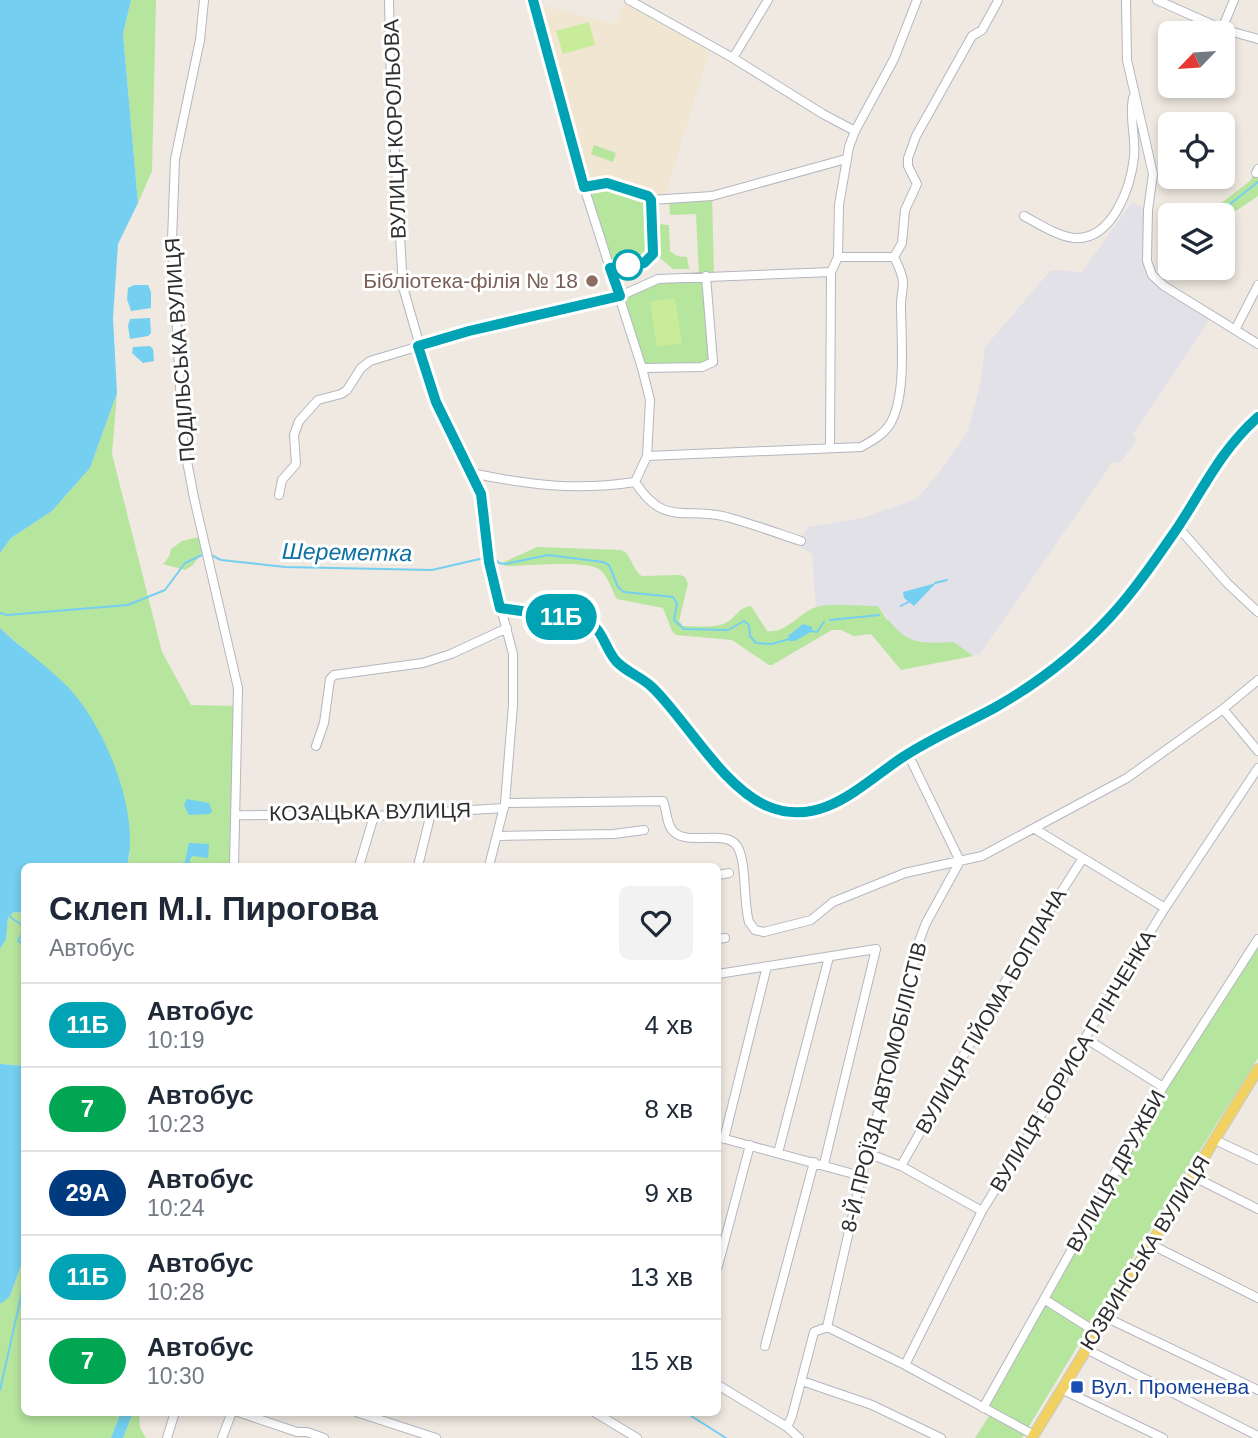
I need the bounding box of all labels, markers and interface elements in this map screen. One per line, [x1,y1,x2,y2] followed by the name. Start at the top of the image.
[379,19,410,239] street label: ВУЛИЦЯ КОРОЛЬОВА
[1158,21,1236,98] north arrow
[1158,21,1235,280] map controls
[1158,112,1235,189] button: locate
[1158,203,1235,280] button: layers
[160,237,199,463] street label: ПОДІЛЬСЬКА ВУЛИЦЯ
[613,250,643,280] unlabelled marker
[363,269,578,292] place label: Бібліотека-філія № 18
[584,273,600,289] marker: Бібліотека-філія № 18
[282,538,412,566] water label: Шереметка
[521,594,601,640] line badge: 11Б
[540,603,582,630] text: 11Б
[269,798,471,825] street label: КОЗАЦЬКА ВУЛИЦЯ
[911,884,1070,1137] street label: ВУЛИЦЯ ГІЙОМА БОПЛАНА
[619,886,693,960] button: heart
[49,890,378,927] text: Склеп М.І. Пирогова
[985,926,1160,1196] street label: ВУЛИЦЯ БОРИСА ГРІНЧЕНКА
[49,935,135,961] text: Автобус
[836,939,931,1234] street label: 8-Й ПРОЇЗД АВТОМОБІЛІСТІВ
[147,996,254,1026] text: Автобус
[645,1010,693,1040] text: 4 хв
[66,1011,109,1038] text: 11Б
[147,1027,205,1053] text: 10:19
[147,1080,254,1110] text: Автобус
[1062,1086,1169,1255] street label: ВУЛИЦЯ ДРУЖБИ
[645,1094,693,1124] text: 8 хв
[81,1095,94,1122] text: 7
[147,1111,205,1137] text: 10:23
[1075,1151,1214,1354] street label: ЮЗВИНСЬКА ВУЛИЦЯ
[147,1164,254,1194] text: Автобус
[645,1178,693,1208] text: 9 хв
[65,1179,110,1206] text: 29А
[147,1195,205,1221] text: 10:24
[147,1248,254,1278] text: Автобус
[630,1262,693,1292] text: 13 хв
[66,1263,109,1290] text: 11Б
[147,1279,205,1305] text: 10:28
[147,1332,254,1362] text: Автобус
[630,1346,693,1376] text: 15 хв
[81,1347,94,1374] text: 7
[147,1363,205,1389] text: 10:30
[1091,1375,1249,1398] place label: Вул. Променева
[1069,1379,1085,1395] marker: Вул. Променева

